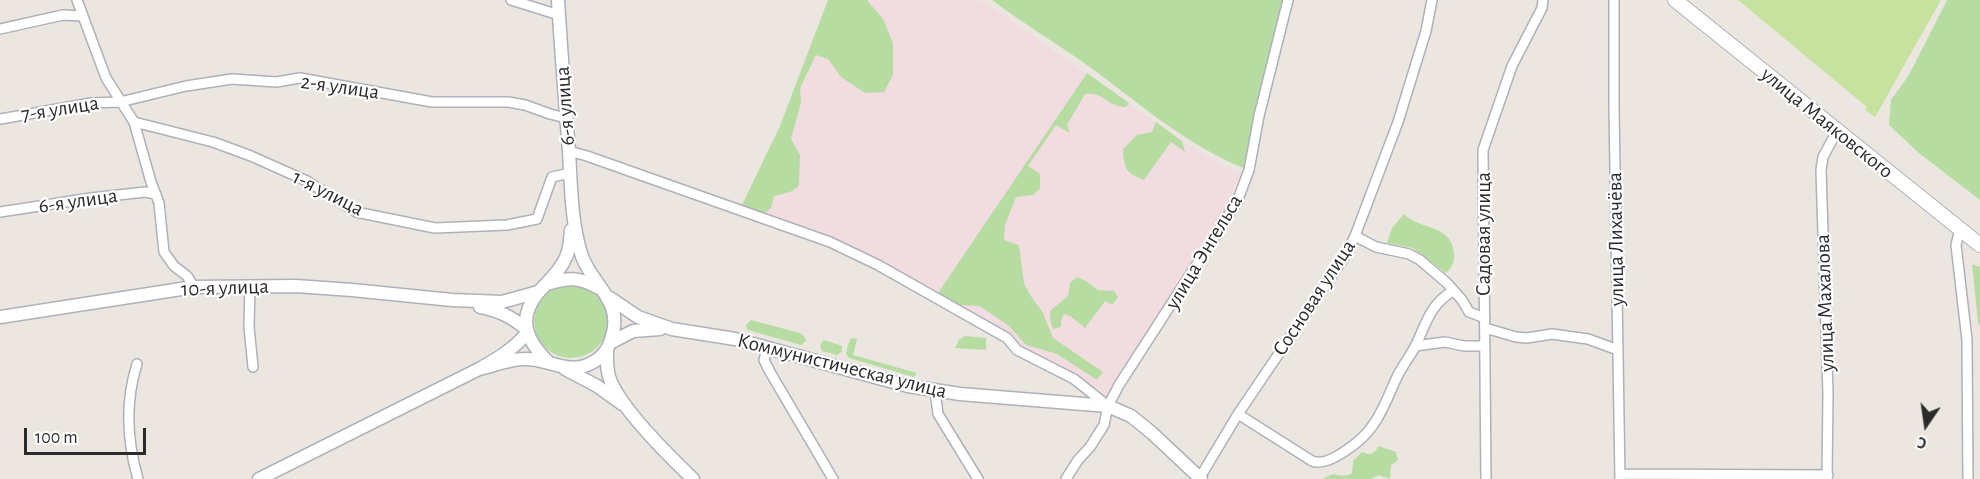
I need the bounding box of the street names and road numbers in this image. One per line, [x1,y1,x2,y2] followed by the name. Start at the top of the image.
[1756,62,1898,184] street label: улица Маяковского
[550,66,580,146] street label: 6-я улица
[299,69,381,105] street label: 2-я улица
[19,90,101,128] street label: 7-я улица
[288,164,368,222] street label: 1-я улица
[1471,172,1497,296] street label: Садовая улица
[1602,172,1630,306] street label: улица Лихачёва
[37,183,119,219] street label: 6-я улица
[1160,190,1248,314] street label: улица Энгельса
[1810,234,1840,372] street label: улица Махалова
[1267,235,1361,361] street label: Сосновая улица
[181,274,269,302] street label: 10-я улица
[735,328,949,404] street label: Коммунистическая улица

